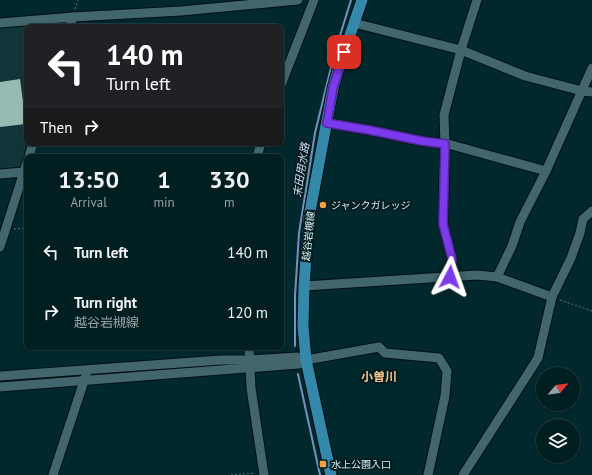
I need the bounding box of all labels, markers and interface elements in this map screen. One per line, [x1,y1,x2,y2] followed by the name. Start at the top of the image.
[327,35,361,69] pin
[106,36,183,73] text: 140 m
[40,40,92,92] icon: left
[333,41,355,63] icon: arrive
[106,72,171,95] text: Turn left
[80,116,102,138] icon: right
[40,118,72,137] text: Then
[290,141,312,198] water label: 末田用水路
[58,164,119,195] text: 13:50
[157,164,171,195] text: 1
[209,164,250,195] text: 330
[71,194,107,211] text: Arrival
[153,194,175,211] text: min
[224,194,235,211] text: m
[331,199,411,212] place label: ジャンクガレッジ
[318,200,328,210] marker: ジャンクガレッジ
[299,211,318,262] street label: 越谷岩槻線
[40,241,62,263] icon: left
[74,243,128,262] text: Turn left
[227,243,268,262] text: 140 m
[429,256,471,298] position arrow
[74,293,137,312] text: Turn right
[40,301,62,323] icon: right
[227,303,268,322] text: 120 m
[74,314,139,331] text: 越谷岩槻線
[536,367,580,411] north arrow
[536,367,580,463] map controls
[361,369,397,384] district label: 小曽川
[536,419,580,463] button: layers
[331,458,391,471] place label: 水上公園入口
[318,459,328,469] marker: 水上公園入口

